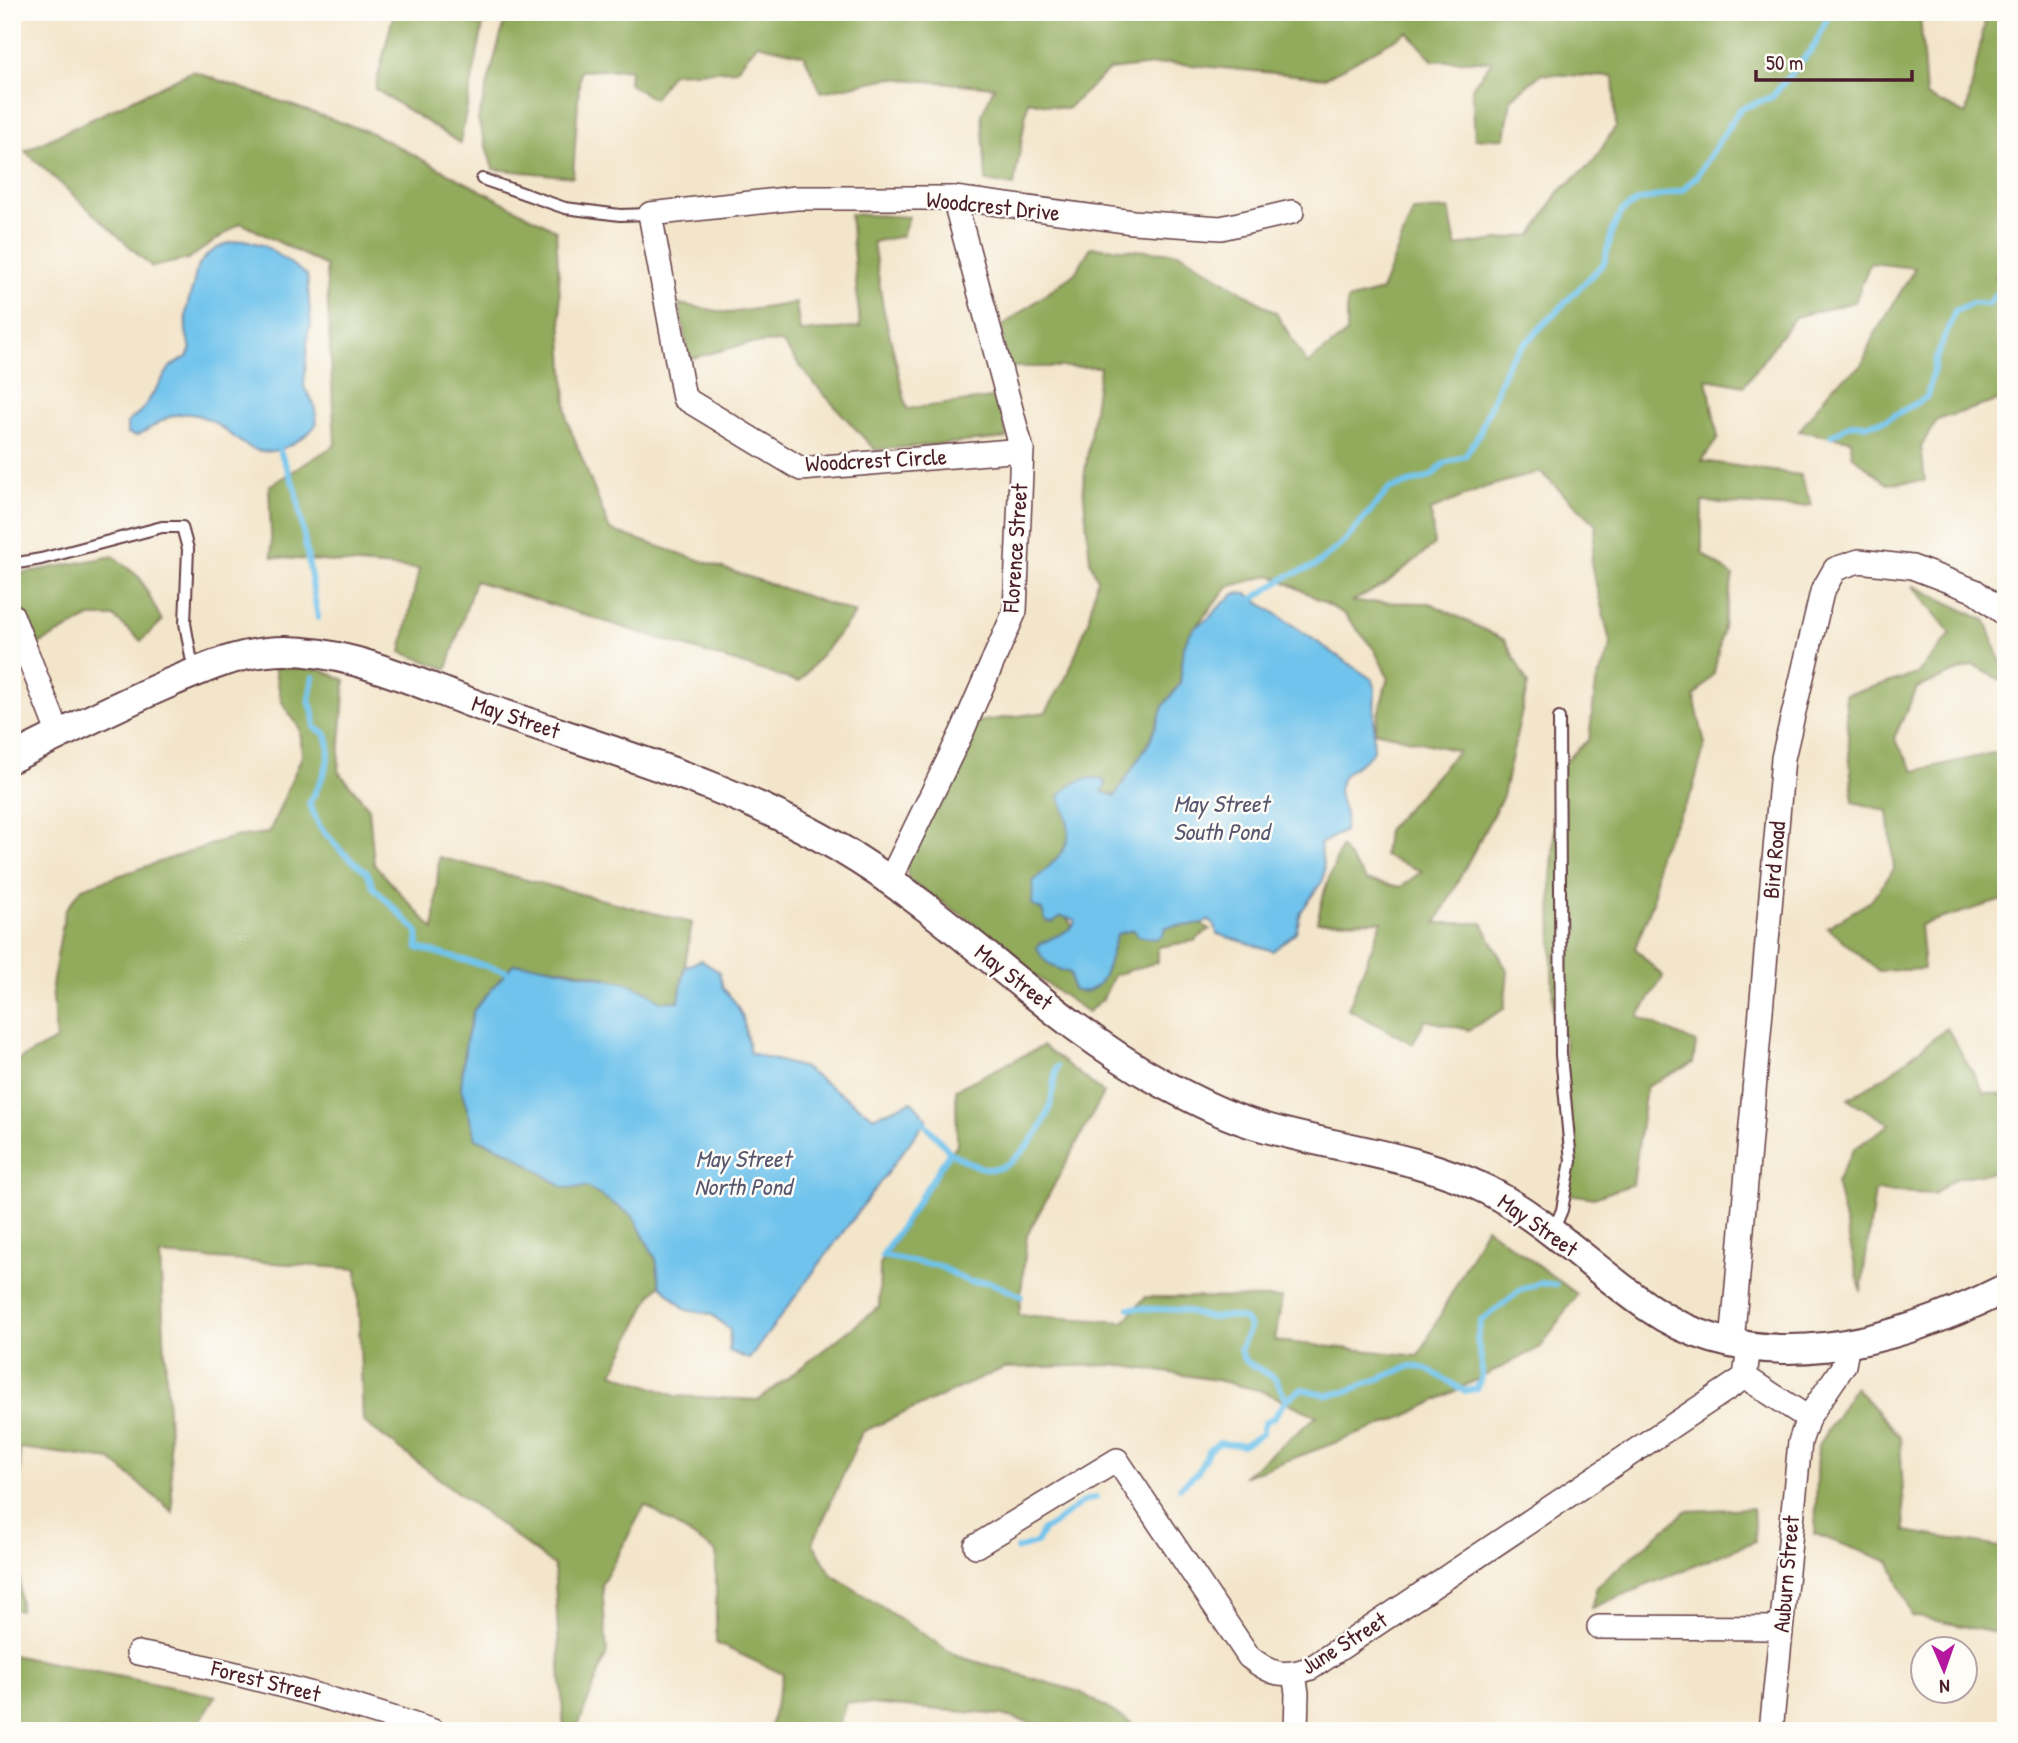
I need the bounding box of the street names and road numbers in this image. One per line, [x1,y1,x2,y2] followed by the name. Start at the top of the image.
[925,183,1061,228] street label: Woodcrest Drive
[805,440,947,479] street label: Woodcrest Circle
[994,481,1035,615] street label: Florence Street
[468,687,565,746] street label: May Street
[1755,820,1792,900] street label: Bird Road
[969,936,1061,1018] street label: May Street
[1492,1186,1585,1264] street label: May Street
[1765,1513,1806,1634] street label: Auburn Street
[1295,1603,1394,1681] street label: June Street
[207,1652,325,1709] street label: Forest Street

